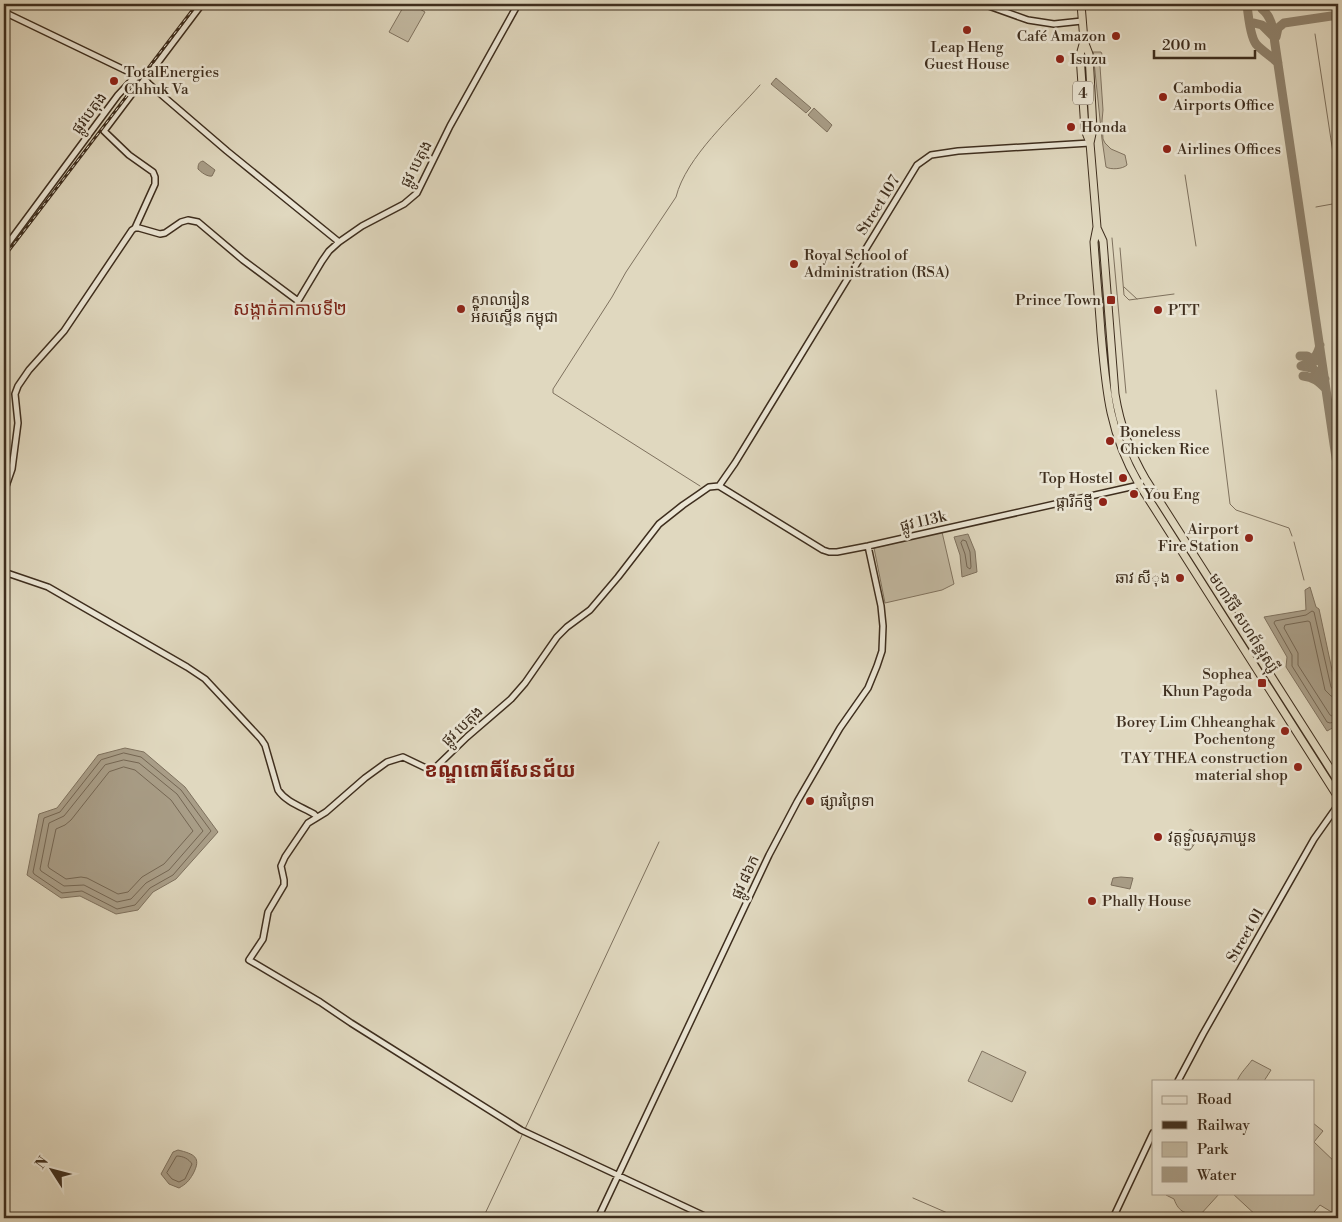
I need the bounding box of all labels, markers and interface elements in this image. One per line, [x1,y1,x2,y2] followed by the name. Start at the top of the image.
[961,24,973,36] marker: Leap Heng Guest House
[1017,27,1106,46] place label: Café Amazon
[1154,28,1256,60] scale bar
[1110,30,1122,42] marker: Café Amazon
[1162,36,1207,55] text: 200 m
[924,38,1010,74] place label: Leap Heng Guest House
[1070,50,1107,69] place label: Isuzu
[1054,53,1066,65] marker: Isuzu
[124,63,219,99] place label: TotalEnergies Chhuk Va
[108,75,120,87] marker: TotalEnergies Chhuk Va
[1172,79,1274,115] place label: Cambodia Airports Office
[1073,82,1093,105] road number: 4
[68,89,114,140] street label: ផ្លូវបេតុង
[1157,91,1169,103] marker: Cambodia Airports Office
[1081,118,1127,137] place label: Honda
[1065,121,1077,133] marker: Honda
[396,138,440,193] street label: ផ្លូវ បេតុង
[1176,140,1281,159] place label: Airlines Offices
[1161,143,1173,155] marker: Airlines Offices
[853,171,905,239] street label: Street 107
[803,246,950,282] place label: Royal School of Administration (RSA)
[788,258,800,270] marker: Royal School of Administration (RSA)
[471,290,558,330] place label: សាលារៀន អ៉ិសស្ទើន កម្ពុជា
[1015,291,1101,310] place label: Prince Town
[1105,294,1117,306] marker: Prince Town
[233,298,347,321] district label: សង្កាត់កាកាបទី២
[1168,301,1200,320] place label: PTT
[455,303,467,315] marker: សាលារៀន អ៉ិសស្ទើន កម្ពុជា
[1152,304,1164,316] marker: PTT
[1119,423,1210,459] place label: Boneless Chicken Rice
[1104,435,1116,447] marker: Boneless Chicken Rice
[1039,469,1114,488] place label: Top Hostel
[1117,472,1129,484] marker: Top Hostel
[1143,485,1200,504] place label: You Eng
[1128,488,1140,500] marker: You Eng
[1056,493,1093,512] place label: ផ្ការីកថ្មី
[1097,496,1109,508] marker: ផ្ការីកថ្មី
[898,507,950,539] street label: ផ្លូវ 113k
[1158,520,1240,556] place label: Airport Fire Station
[1243,532,1255,544] marker: Airport Fire Station
[1115,569,1170,588] place label: ឆាវ សីុង
[1202,570,1283,678] street label: មហាវិថី សហព័ន្ធរុស្ស៊ី
[1174,572,1186,584] marker: ឆាវ សីុង
[1162,665,1252,701] place label: Sophea Khun Pagoda
[1256,677,1268,689] marker: Sophea Khun Pagoda
[437,702,490,753] street label: ផ្លូវ បេតុង
[1115,713,1276,749] place label: Borey Lim Chheanghak Pochentong
[1279,725,1291,737] marker: Borey Lim Chheanghak Pochentong
[1121,749,1288,785] place label: TAY THEA construction material shop
[424,758,576,784] district label: ខណ្ឌពោធិ៍សែនជ័យ
[1292,761,1304,773] marker: TAY THEA construction material shop
[820,792,875,811] place label: ផ្សារព្រៃទា
[804,795,816,807] marker: ផ្សារព្រៃទា
[1168,828,1257,847] place label: វត្តទួលសុភាឃួន
[1152,831,1164,843] marker: វត្តទួលសុភាឃួន
[727,852,767,904] street label: ផ្លូវ ៨៦ក
[1102,892,1191,911] place label: Phally House
[1086,895,1098,907] marker: Phally House
[1222,904,1269,966] street label: Street 01
[1152,1080,1314,1194] legend
[1197,1090,1232,1109] text: Road
[1197,1116,1251,1135] text: Railway
[1197,1140,1229,1159] text: Park
[28,1144,78,1194] north arrow
[32,1153,53,1173] text: N
[1196,1166,1237,1185] text: Water

